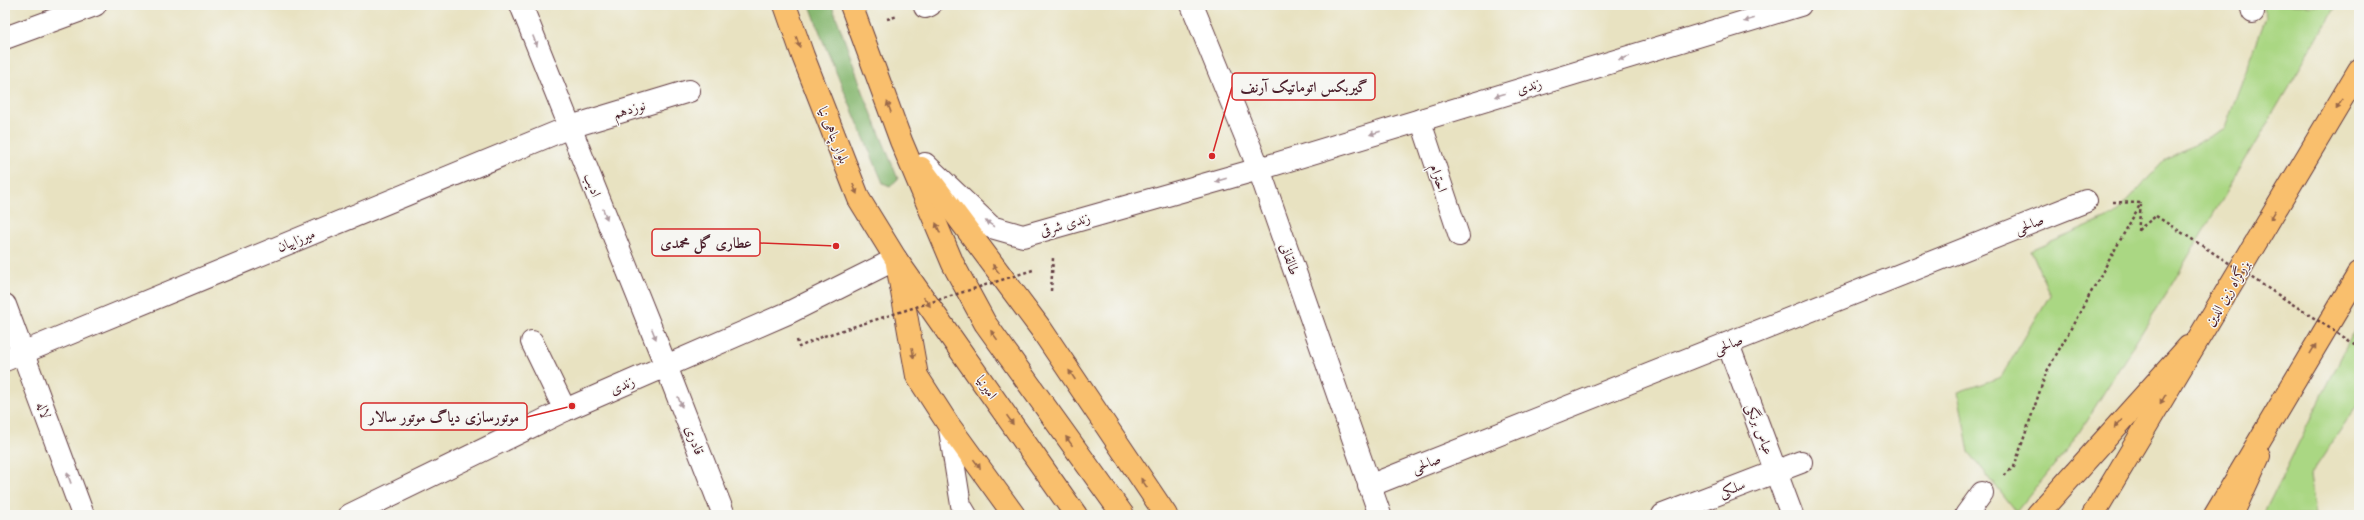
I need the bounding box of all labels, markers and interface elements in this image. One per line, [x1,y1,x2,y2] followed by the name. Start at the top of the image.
[1742,17,1754,23] one-way arrow
[533,36,539,48] one-way arrow
[795,36,801,48] one-way arrow
[1618,55,1630,61] one-way arrow
[1232,73,1375,100] callout: گیربکس اتوماتیک آرنف
[1514,74,1544,99] street label: زندی
[1240,77,1368,97] text: گیربکس اتوماتیک آرنف
[1494,92,1506,98] one-way arrow
[611,95,649,127] street label: نوزدهم
[2336,98,2343,109] one-way arrow
[885,101,891,113] one-way arrow
[813,104,854,167] street label: بلوار پناهی نیا
[1369,130,1381,136] one-way arrow
[1422,162,1452,196] street label: احترام
[579,170,606,200] street label: ادیب
[1215,177,1227,183] one-way arrow
[853,183,859,195] one-way arrow
[602,208,608,219] one-way arrow
[1038,208,1093,241] street label: زندی شرقی
[2269,209,2276,221] one-way arrow
[2012,210,2047,239] street label: صالحی
[985,220,995,228] one-way arrow
[934,221,940,233] one-way arrow
[274,224,318,257] street label: میرزاییان
[652,229,760,256] callout: عطاری گل محمدی
[660,233,752,254] text: عطاری گل محمدی
[1275,241,1304,278] street label: طالقانی
[2200,256,2255,330] street label: بزرگراه زین الدین
[992,263,1001,274] one-way arrow
[923,297,931,308] one-way arrow
[651,329,657,341] one-way arrow
[990,330,998,340] one-way arrow
[1711,330,1746,359] street label: صالحی
[2309,343,2316,355] one-way arrow
[910,347,916,359] one-way arrow
[1068,370,1076,380] one-way arrow
[971,371,1002,403] street label: امیرنیا
[607,372,638,399] street label: زندی
[2159,394,2167,404] one-way arrow
[678,397,684,409] one-way arrow
[32,399,55,421] street label: لاله
[1741,401,1778,458] street label: عباس برنگی
[361,403,527,430] callout: موتورسازی دیاگ موتور سالار
[367,407,519,427] text: موتورسازی دیاگ موتور سالار
[1006,415,1014,425] one-way arrow
[2114,419,2123,429] one-way arrow
[680,423,709,458] street label: قادری
[1065,435,1073,446] one-way arrow
[1409,449,1444,478] street label: صالحی
[973,458,981,469] one-way arrow
[66,472,72,484] one-way arrow
[1716,475,1748,502] street label: سلکی
[1140,477,1148,488] one-way arrow

